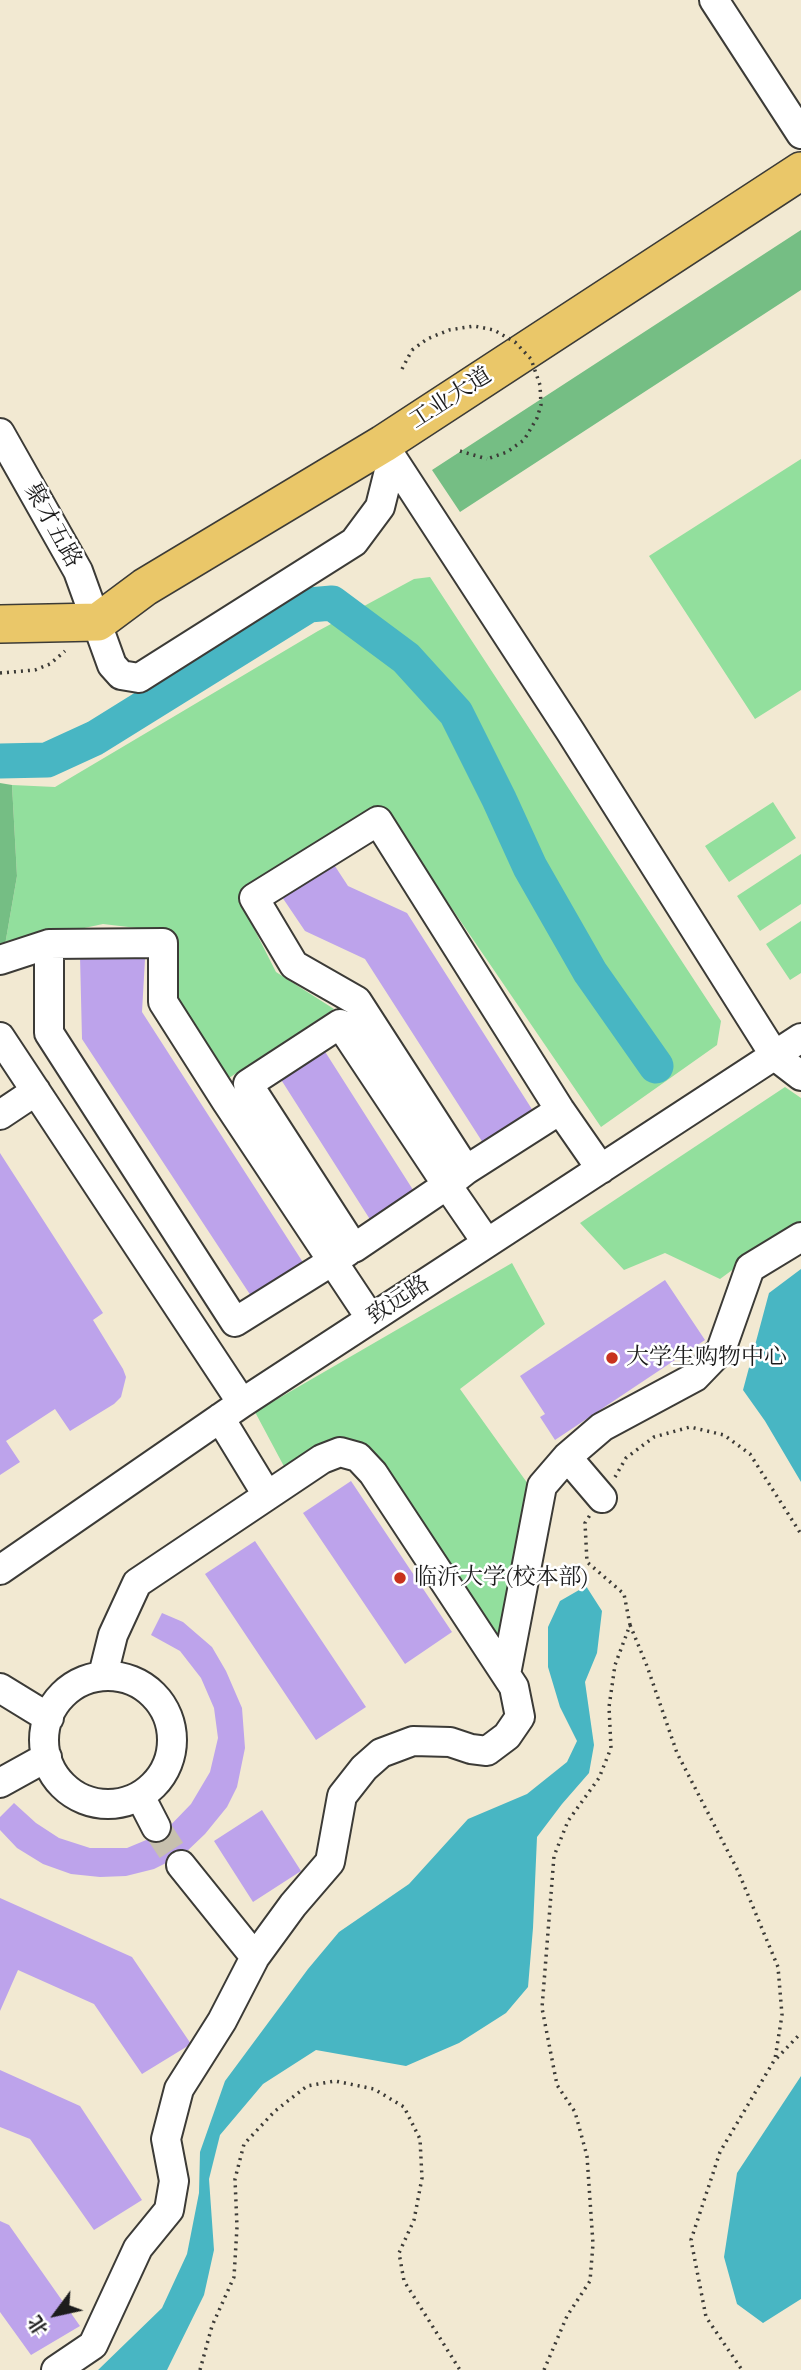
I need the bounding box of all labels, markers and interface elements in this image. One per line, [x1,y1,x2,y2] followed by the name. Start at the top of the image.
[405,362,497,436] street label: 工业大道
[18,479,86,573] street label: 聚才五路
[363,1271,435,1331] street label: 致远路
[626,1344,787,1372] place label: 大学生购物中心
[604,1350,620,1366] marker: 大学生购物中心
[414,1564,588,1592] place label: 临沂大学(校本部)
[392,1570,408,1586] marker: 临沂大学(校本部)
[21,2279,91,2349] north arrow
[24,2311,53,2339] text: 北

